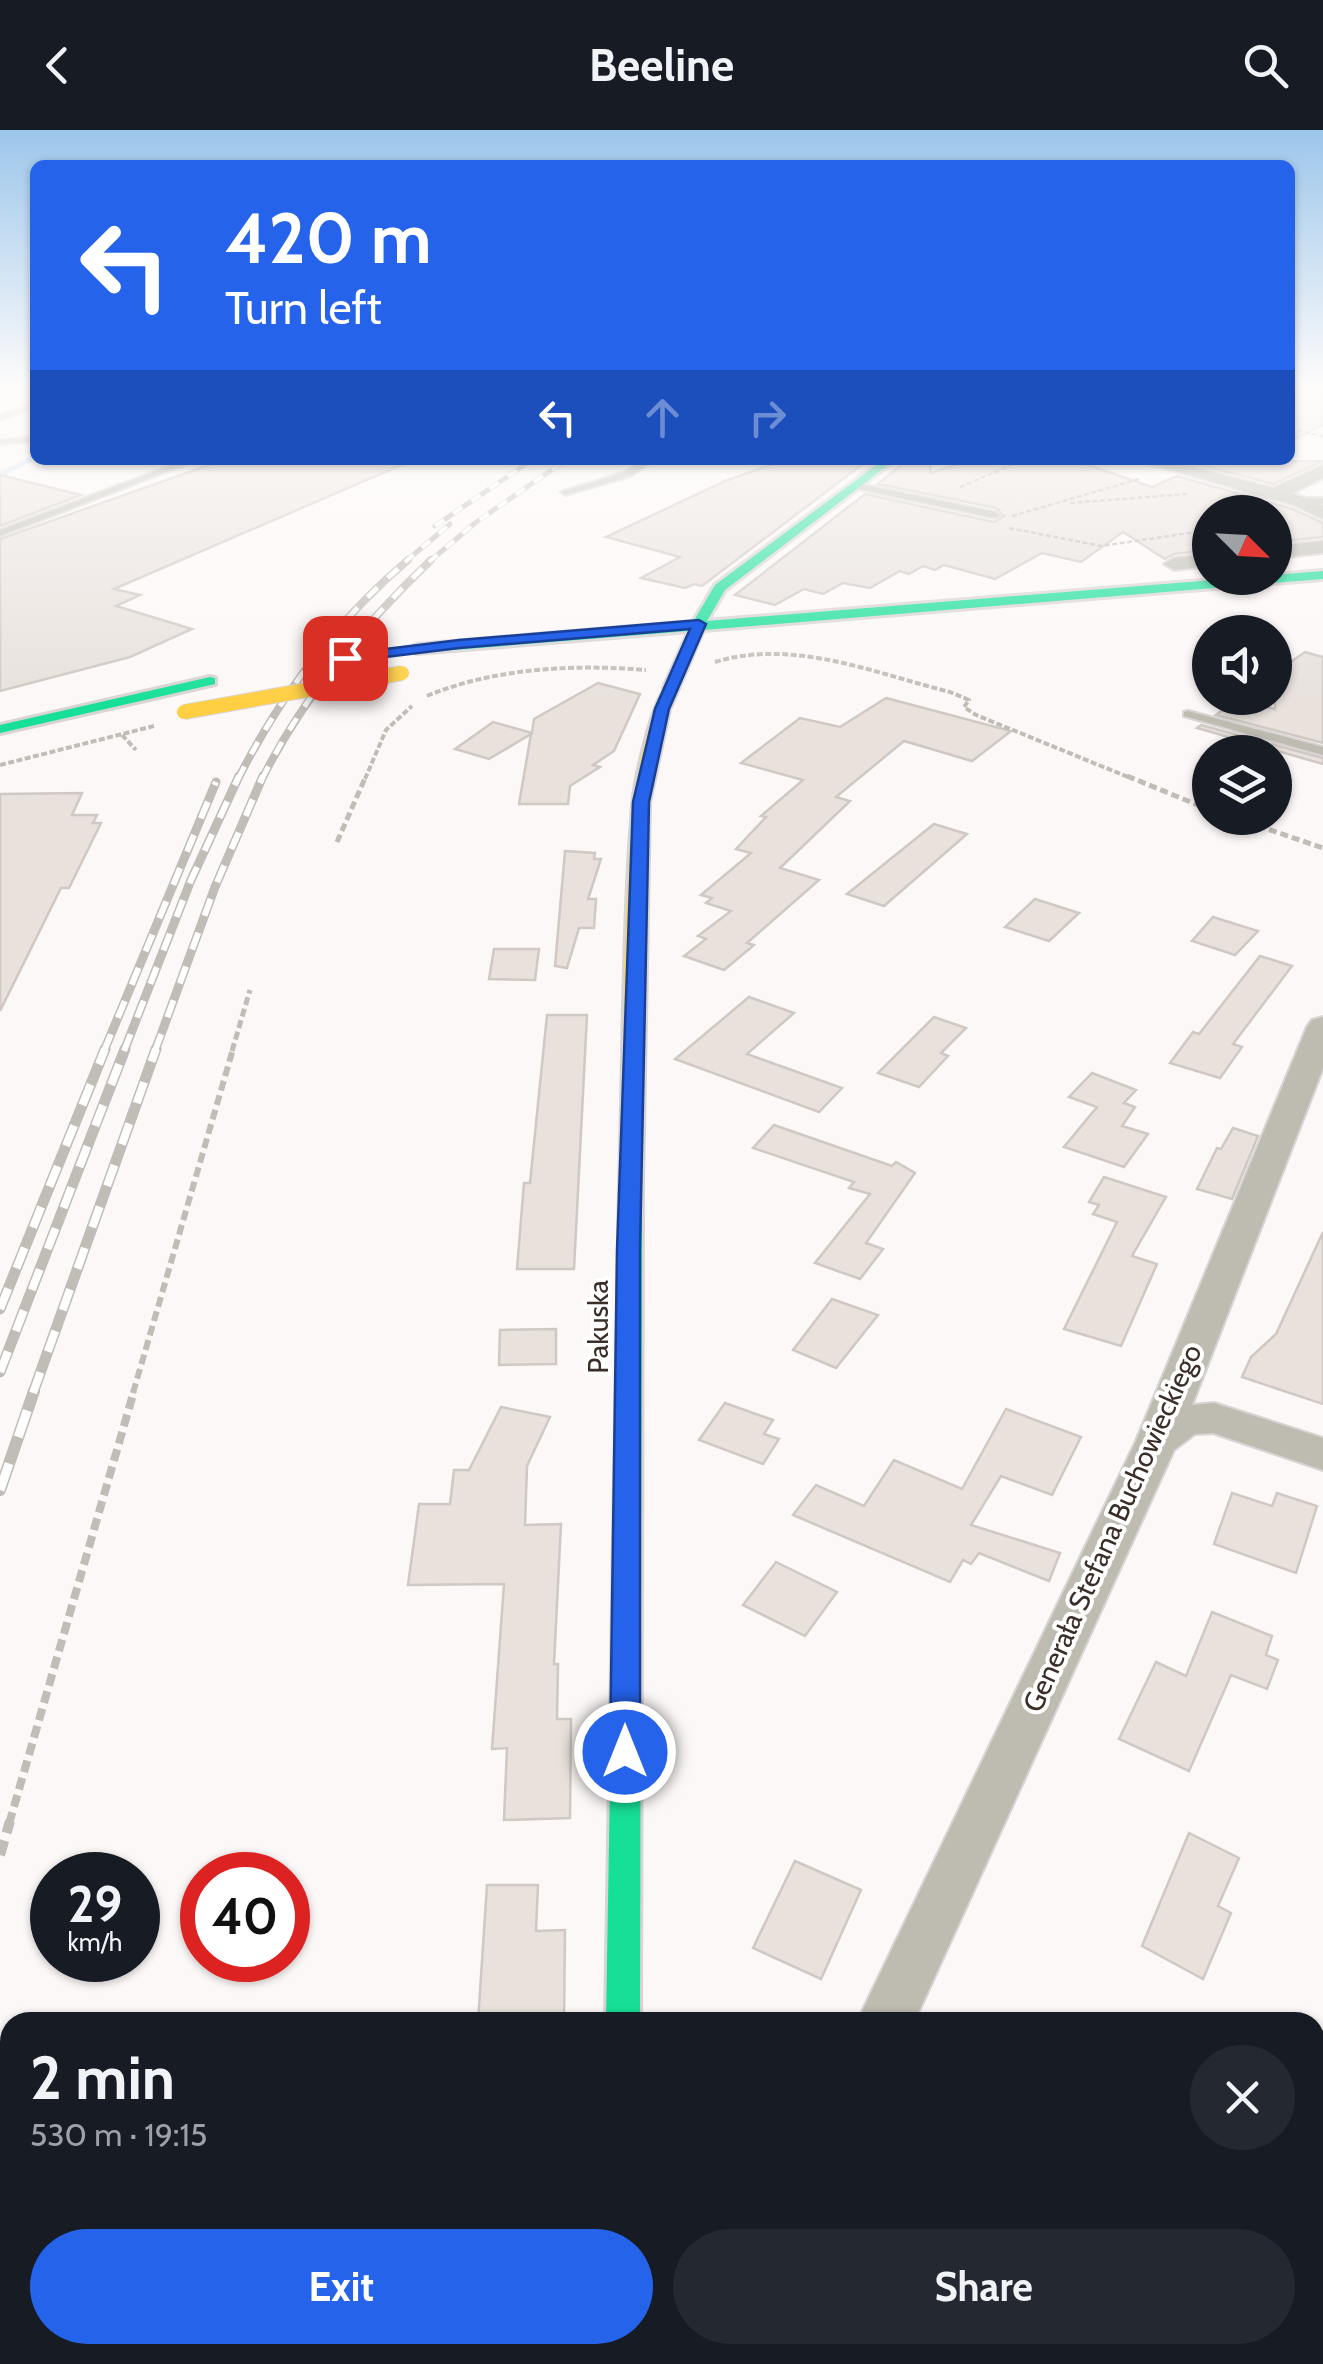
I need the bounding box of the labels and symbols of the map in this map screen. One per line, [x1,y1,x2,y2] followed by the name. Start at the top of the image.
[1192,495,1292,595] north arrow
[303,616,388,701] pin
[581,1280,615,1374] street label: Pakuska
[1015,1339,1209,1717] street label: Generała Stefana Buchowieckiego
[573,1700,677,1804] position arrow
[180,1852,310,1982] speed limit sign: 40

